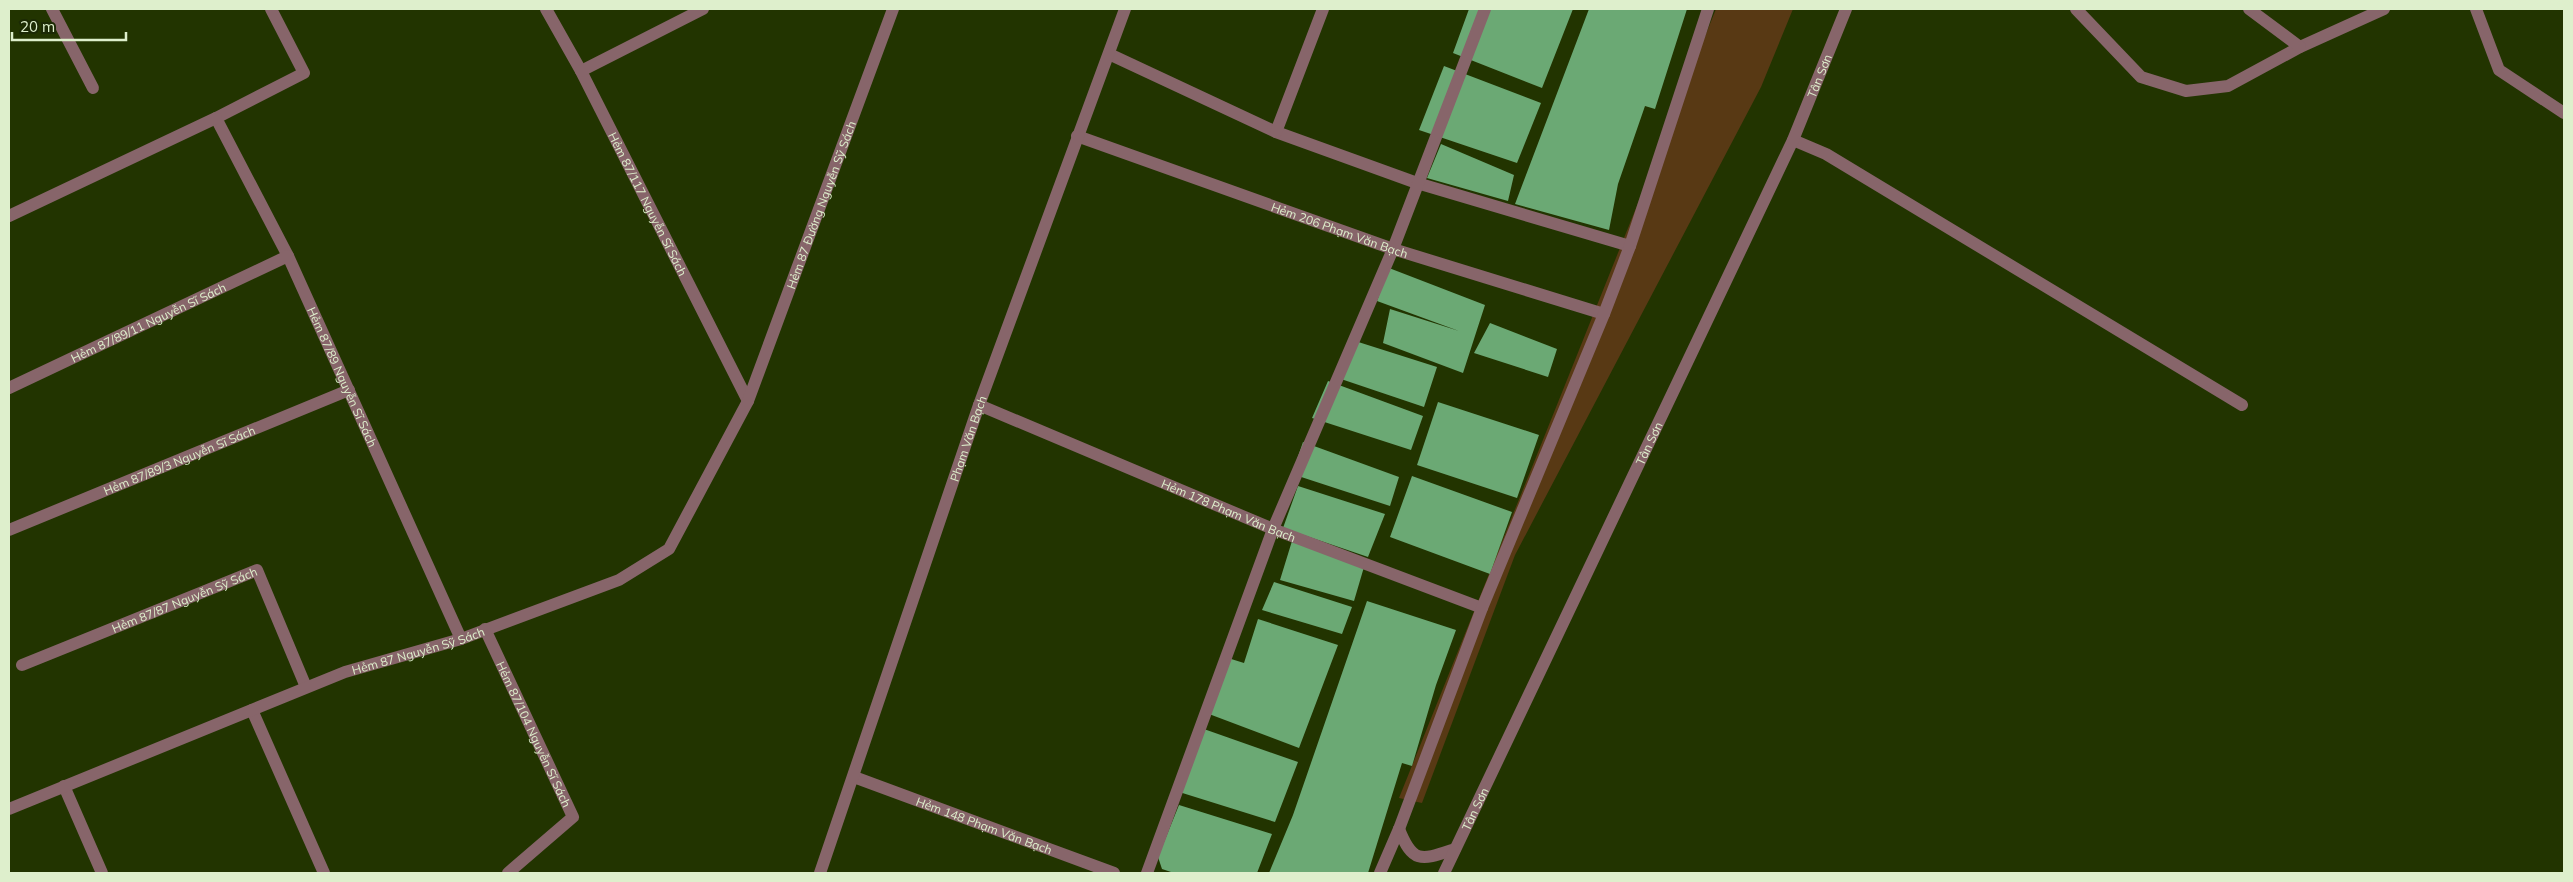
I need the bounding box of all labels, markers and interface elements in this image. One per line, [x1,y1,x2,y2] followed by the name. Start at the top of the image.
[12,10,126,42] scale bar
[20,17,55,36] text: 20 m
[1803,52,1835,100] street label: Tân Sơn
[783,119,859,291] street label: Hẻm 87 Đường Nguyễn Sỹ Sách
[606,129,691,278] street label: Hẻm 87/117 Nguyễn Sĩ Sách
[1269,199,1410,261] street label: Hẻm 206 Phạm Văn Bạch
[68,279,228,365] street label: Hẻm 87/89/11 Nguyễn Sĩ Sách
[304,304,381,449] street label: Hẻm 87/89 Nguyễn Sĩ Sách
[946,393,989,483] street label: Phạm Văn Bạch
[1632,419,1665,467] street label: Tân Sơn
[101,422,257,498] street label: Hẻm 87/89/3 Nguyễn Sĩ Sách
[1159,475,1298,544] street label: Hẻm 178 Phạm Văn Bạch
[109,563,259,636] street label: Hẻm 87/87 Nguyễn Sỹ Sách
[350,623,486,677] street label: Hẻm 87 Nguyễn Sỹ Sách
[494,659,575,809] street label: Hẻm 87/104 Nguyễn Sĩ Sách
[1458,785,1491,833] street label: Tân Sơn
[914,793,1055,857] street label: Hẻm 148 Phạm Văn Bạch

